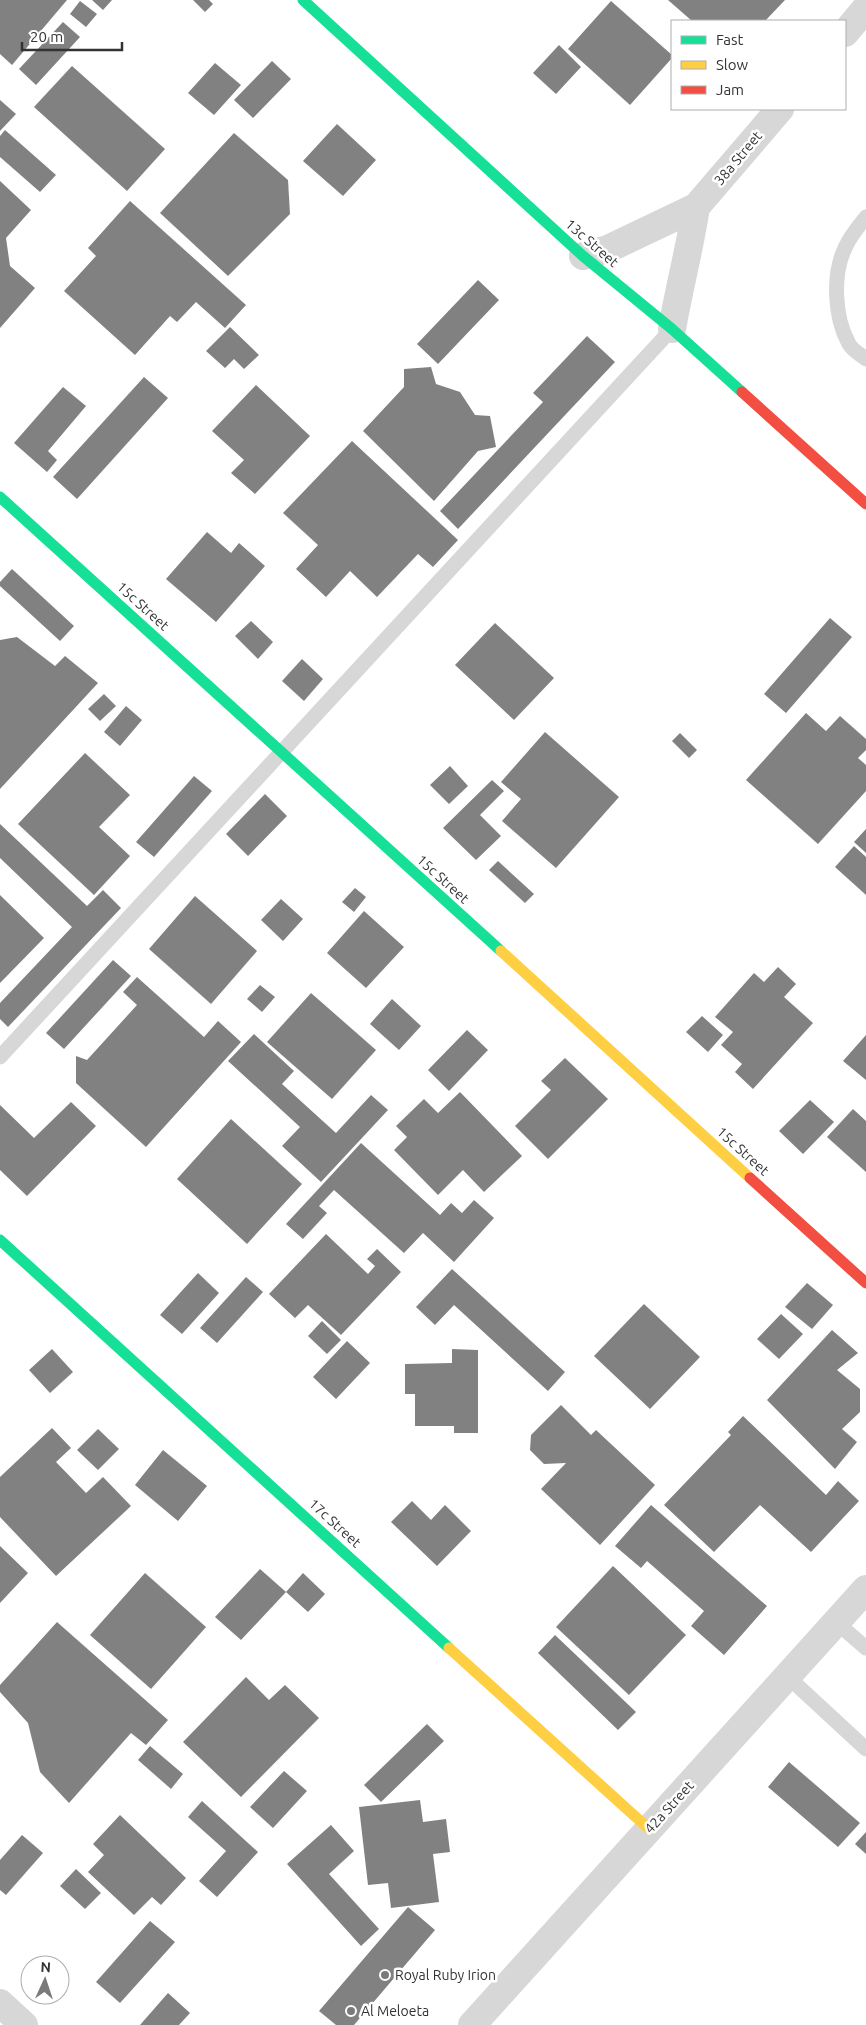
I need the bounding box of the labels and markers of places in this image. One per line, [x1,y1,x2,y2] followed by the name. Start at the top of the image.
[395,1967,496,1983] place label: Royal Ruby Irion
[379,1969,391,1981] marker: Royal Ruby Irion
[361,2003,429,2019] place label: Al Meloeta
[345,2005,357,2017] marker: Al Meloeta

